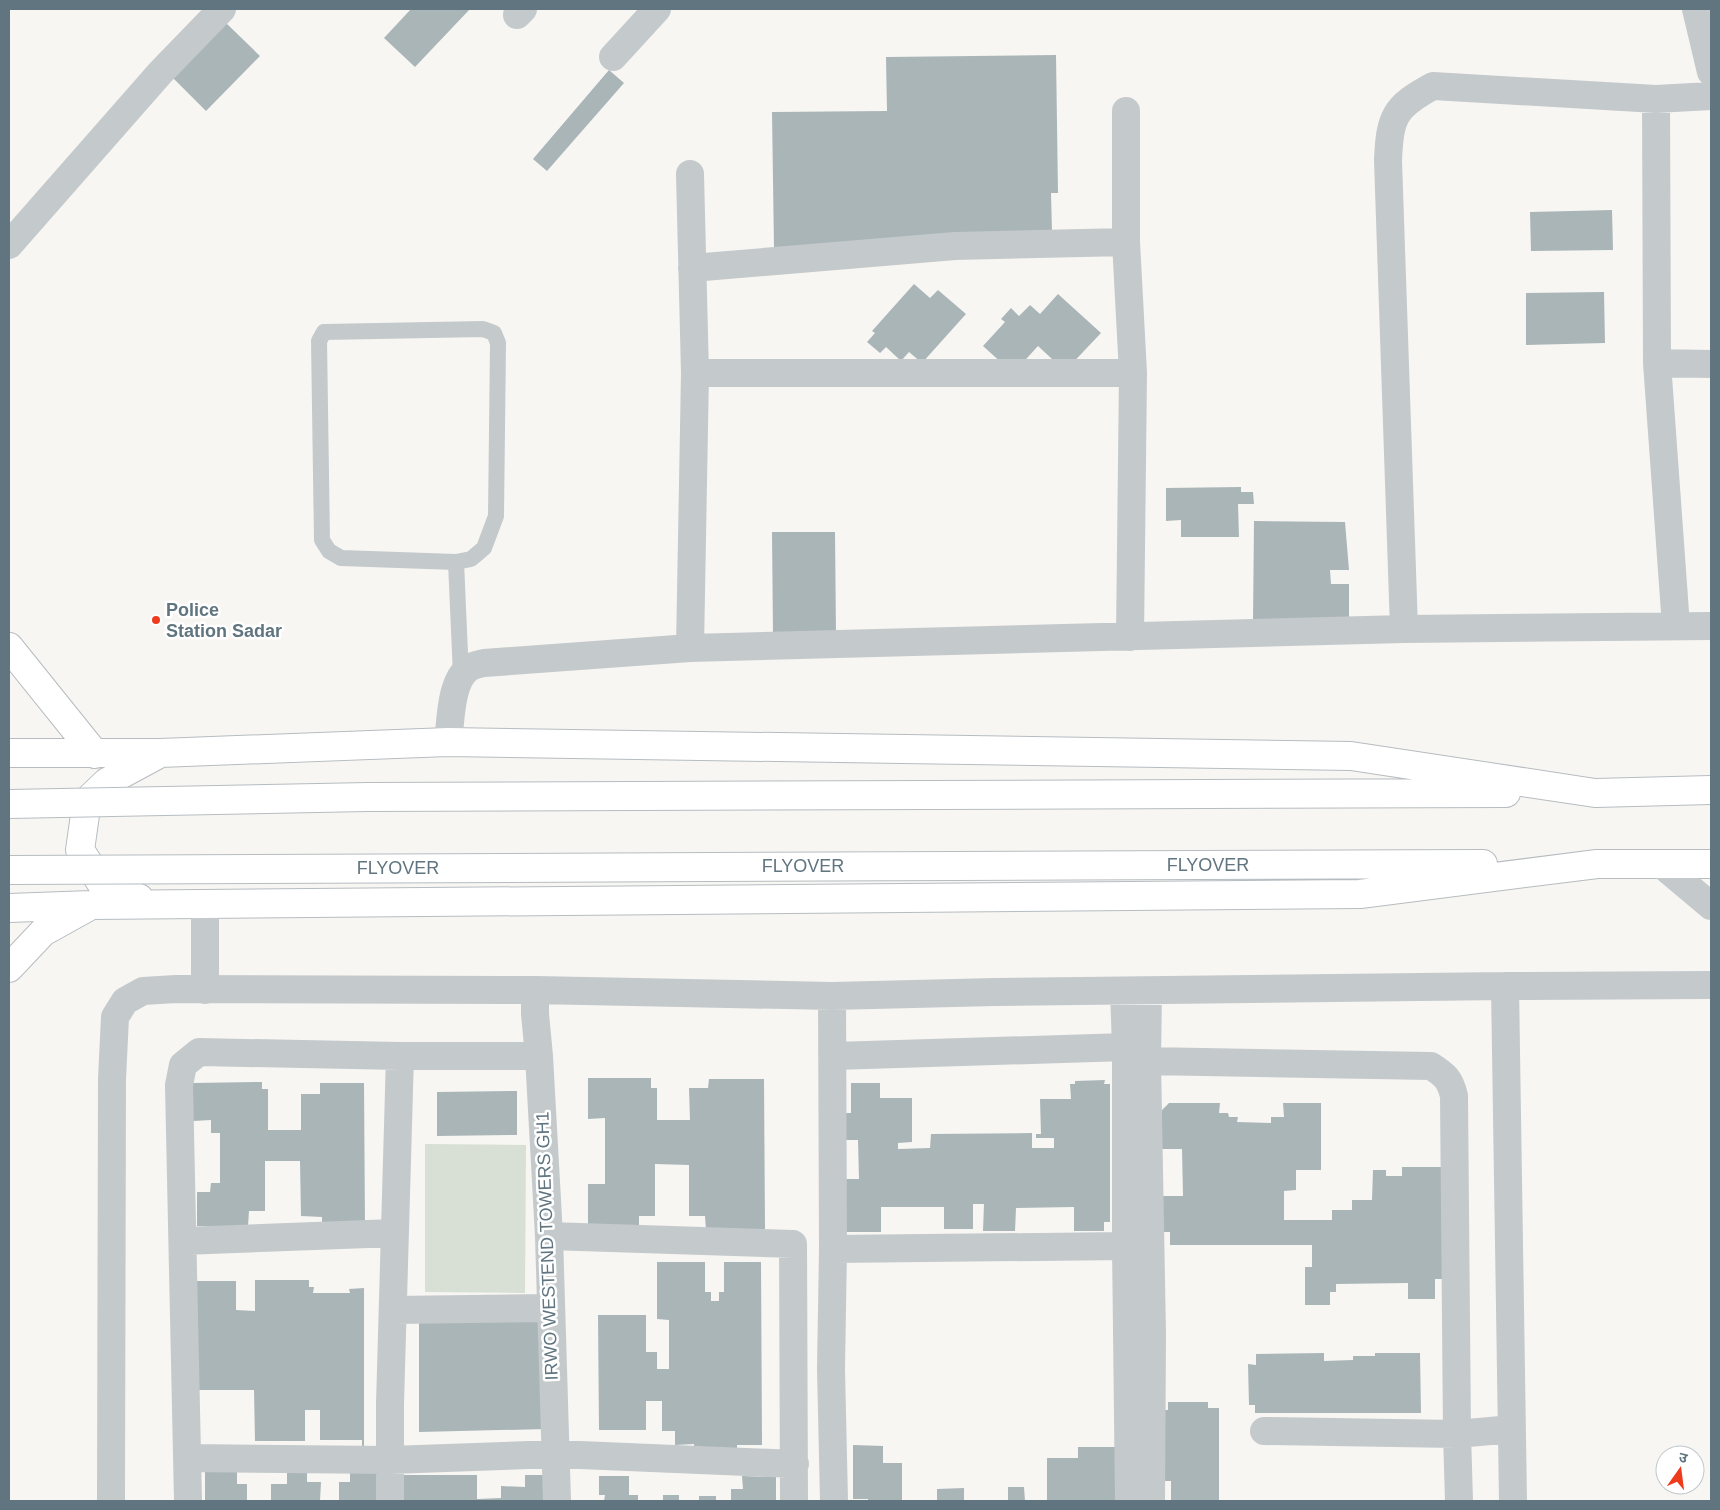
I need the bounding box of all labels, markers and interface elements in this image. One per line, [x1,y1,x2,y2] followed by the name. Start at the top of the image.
[166,600,282,641] place label: Police Station Sadar
[150,614,162,626] marker: Police Station Sadar
[1167,855,1249,875] street label: FLYOVER
[762,856,844,876] street label: FLYOVER
[357,858,439,878] street label: FLYOVER
[532,1111,562,1381] street label: IRWO WESTEND TOWERS GH1
[1655,1445,1705,1495] north arrow
[1677,1449,1690,1466] text: उ

